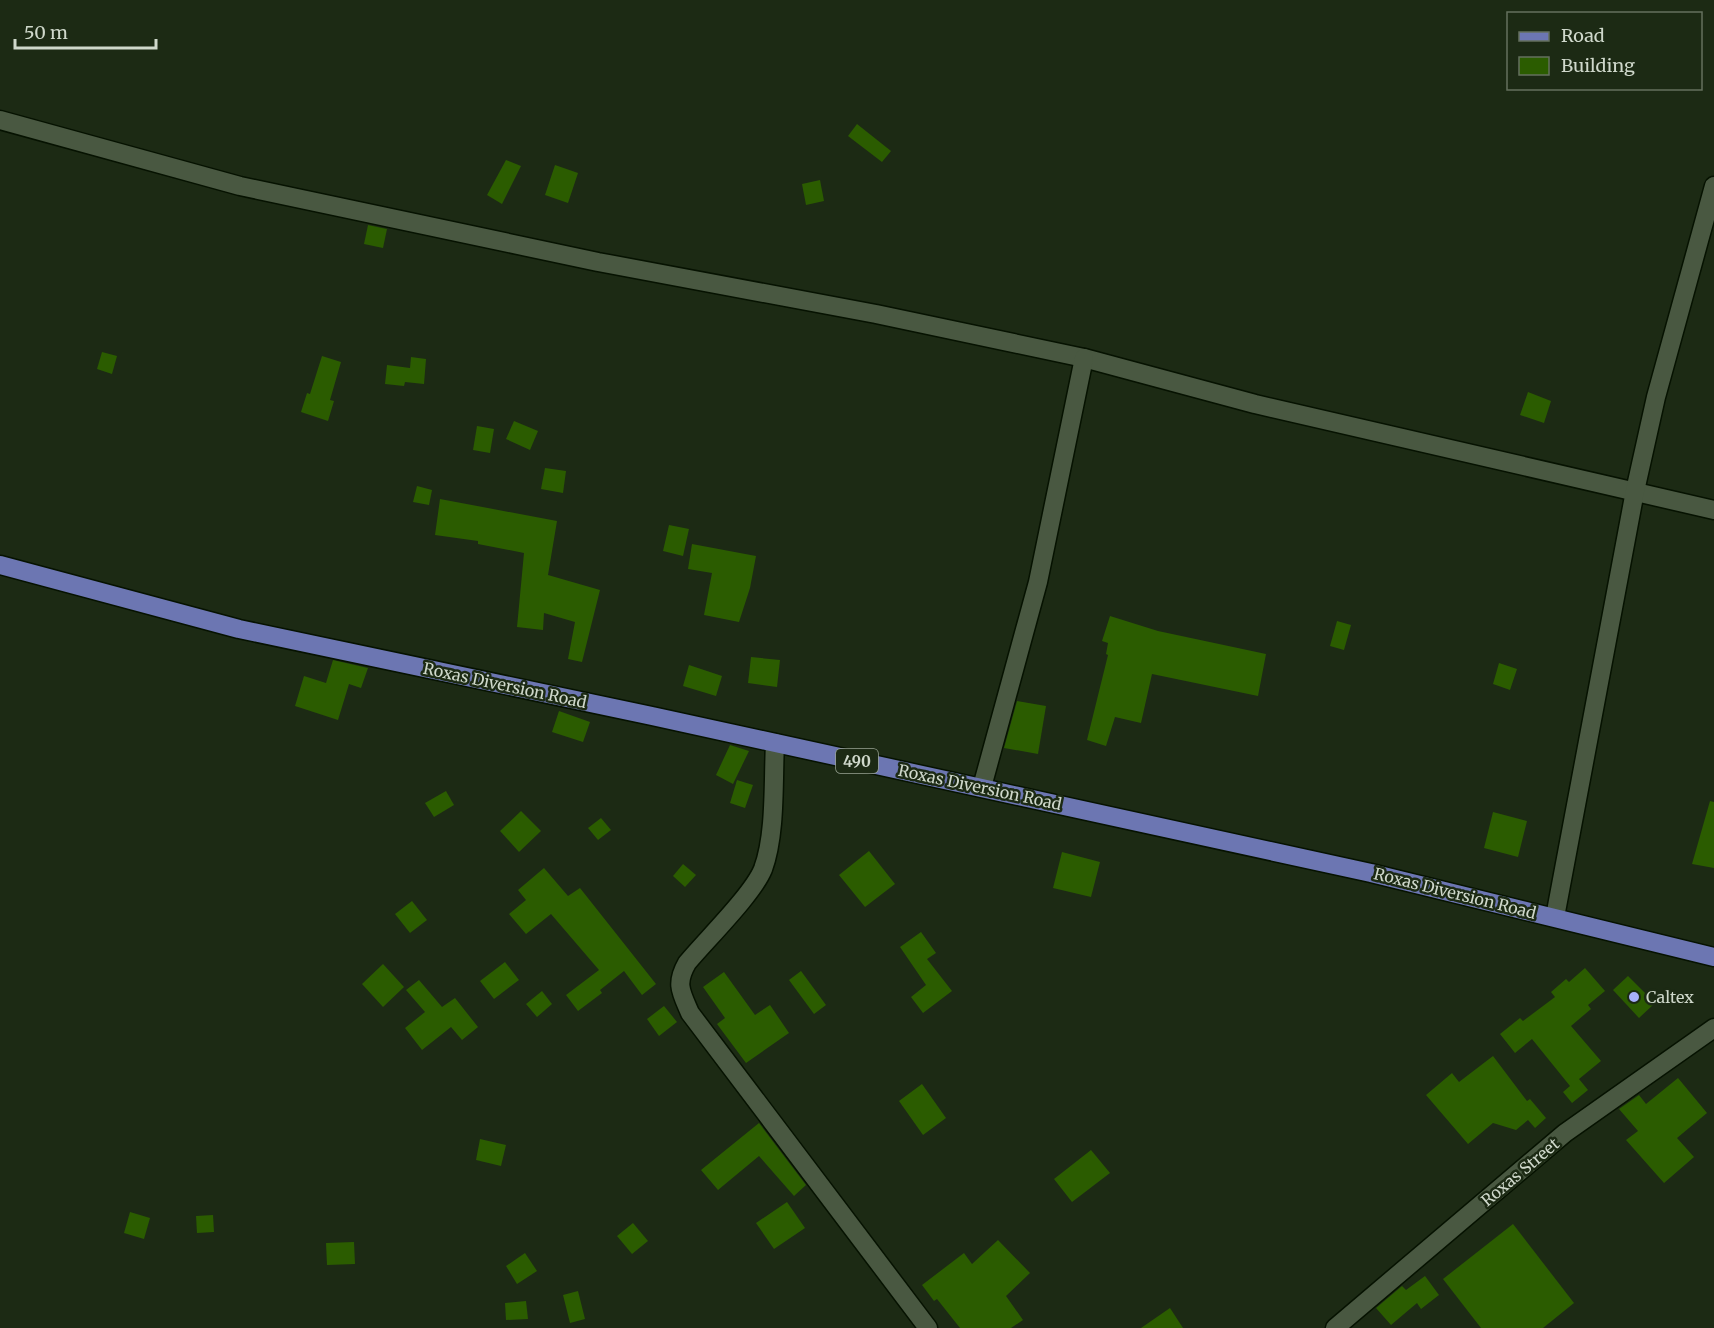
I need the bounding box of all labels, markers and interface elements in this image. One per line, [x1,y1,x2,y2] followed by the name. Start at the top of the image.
[15,12,156,50] scale bar
[1507,12,1702,90] legend
[24,21,68,44] text: 50 m
[1561,24,1605,47] text: Road
[1561,54,1635,77] text: Building
[421,658,589,712] street label: Roxas Diversion Road
[836,749,878,773] road number: 490
[896,760,1064,814] street label: Roxas Diversion Road
[1372,863,1539,923] street label: Roxas Diversion Road
[1646,987,1694,1007] place label: Caltex
[1627,990,1641,1004] marker: Caltex
[1477,1133,1564,1210] street label: Roxas Street

